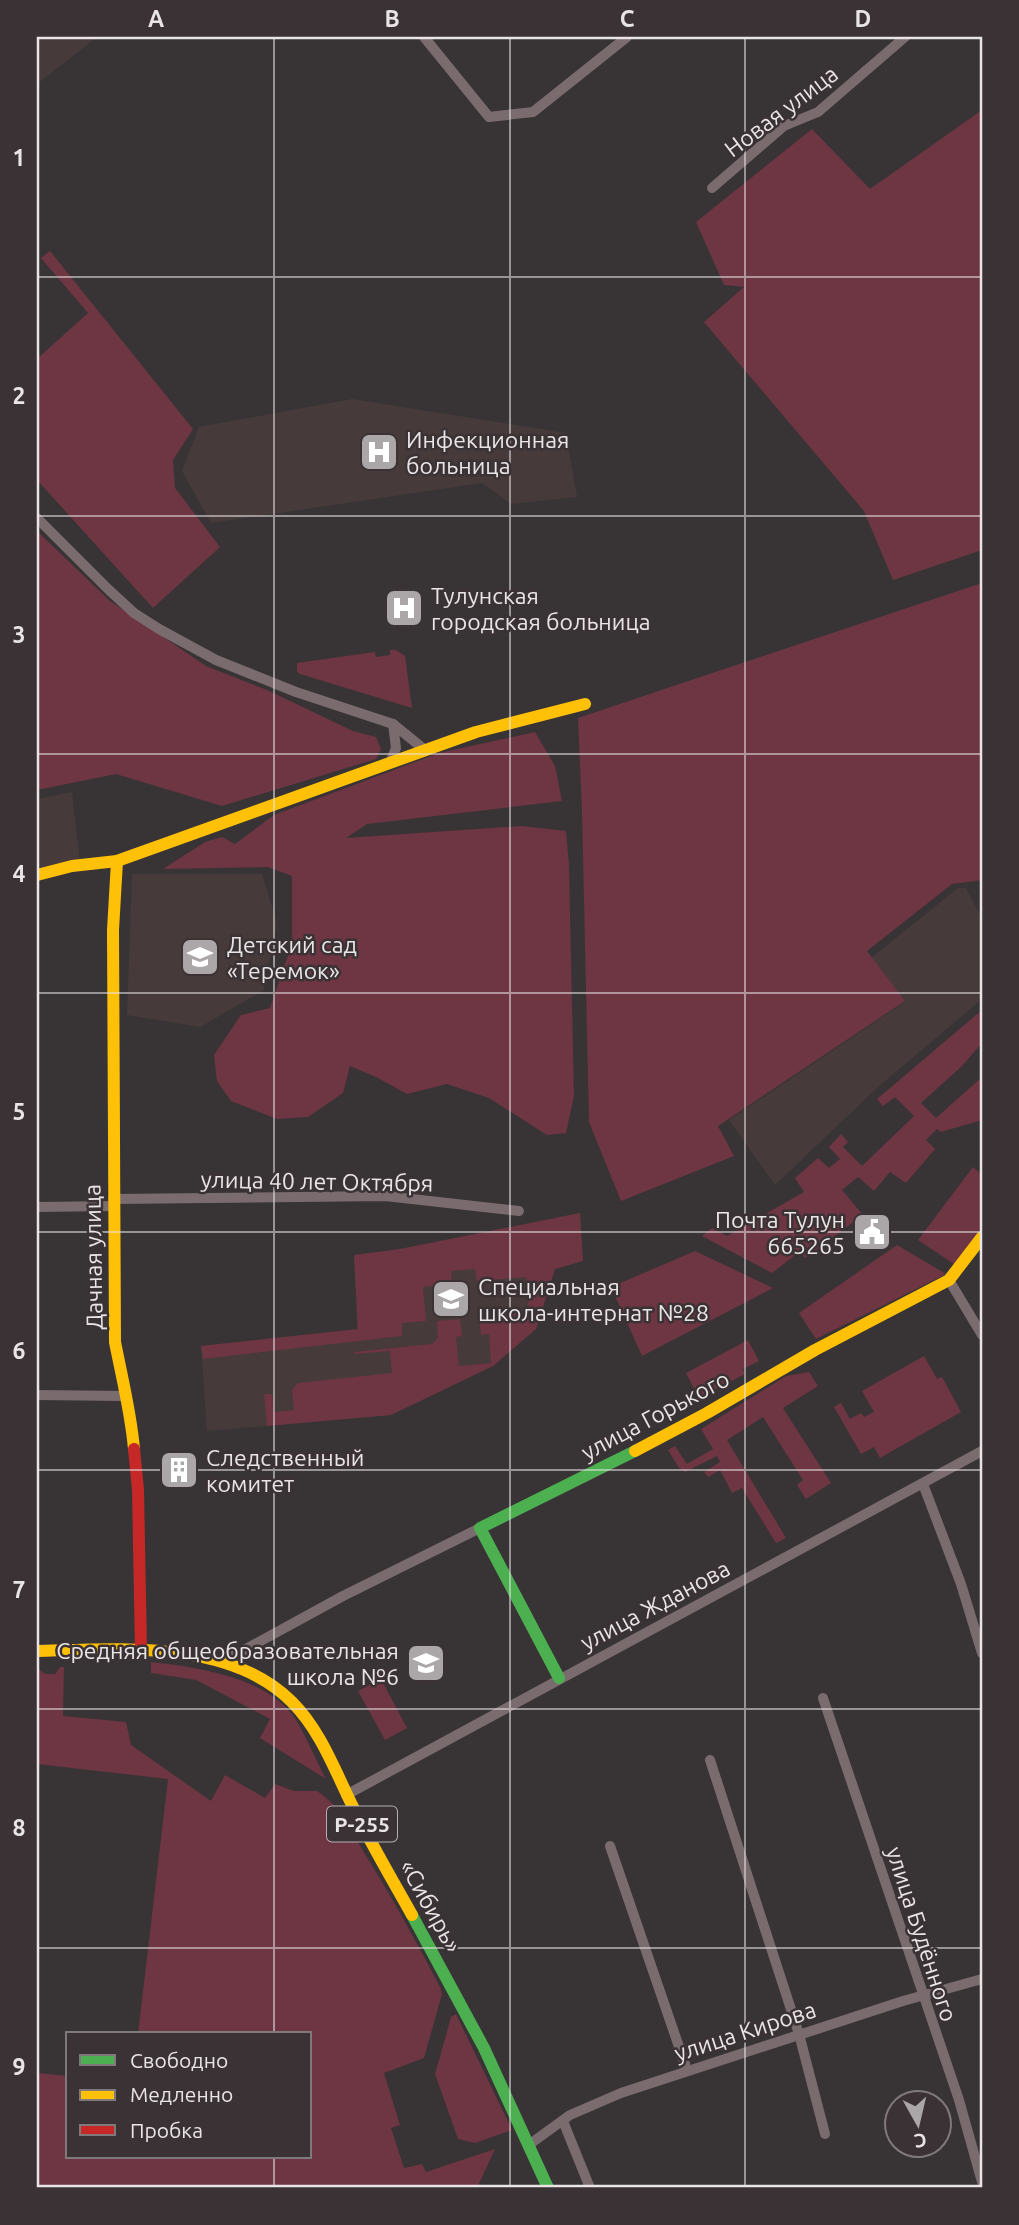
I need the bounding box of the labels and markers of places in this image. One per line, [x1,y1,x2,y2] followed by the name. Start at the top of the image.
[406,427,569,478] place label: Инфекционная больница
[358,431,400,473] hospital icon: Инфекционная больница
[431,583,651,634] place label: Тулунская городская больница
[383,587,425,629] hospital icon: Тулунская городская больница
[227,932,357,983] place label: Детский сад «Теремок»
[179,936,221,978] school or university icon: Детский сад «Теремок»
[715,1207,845,1258] place label: Почта Тулун 665265
[851,1211,893,1253] public building icon: Почта Тулун 665265
[478,1274,709,1325] place label: Специальная школа-интернат №28
[430,1278,472,1320] school or university icon: Специальная школа-интернат №28
[206,1445,364,1496] place label: Следственный комитет
[158,1449,200,1491] building icon: Следственный комитет
[56,1638,399,1689] place label: Средняя общеобразовательная школа №6
[405,1642,447,1684] school or university icon: Средняя общеобразовательная школа №6

